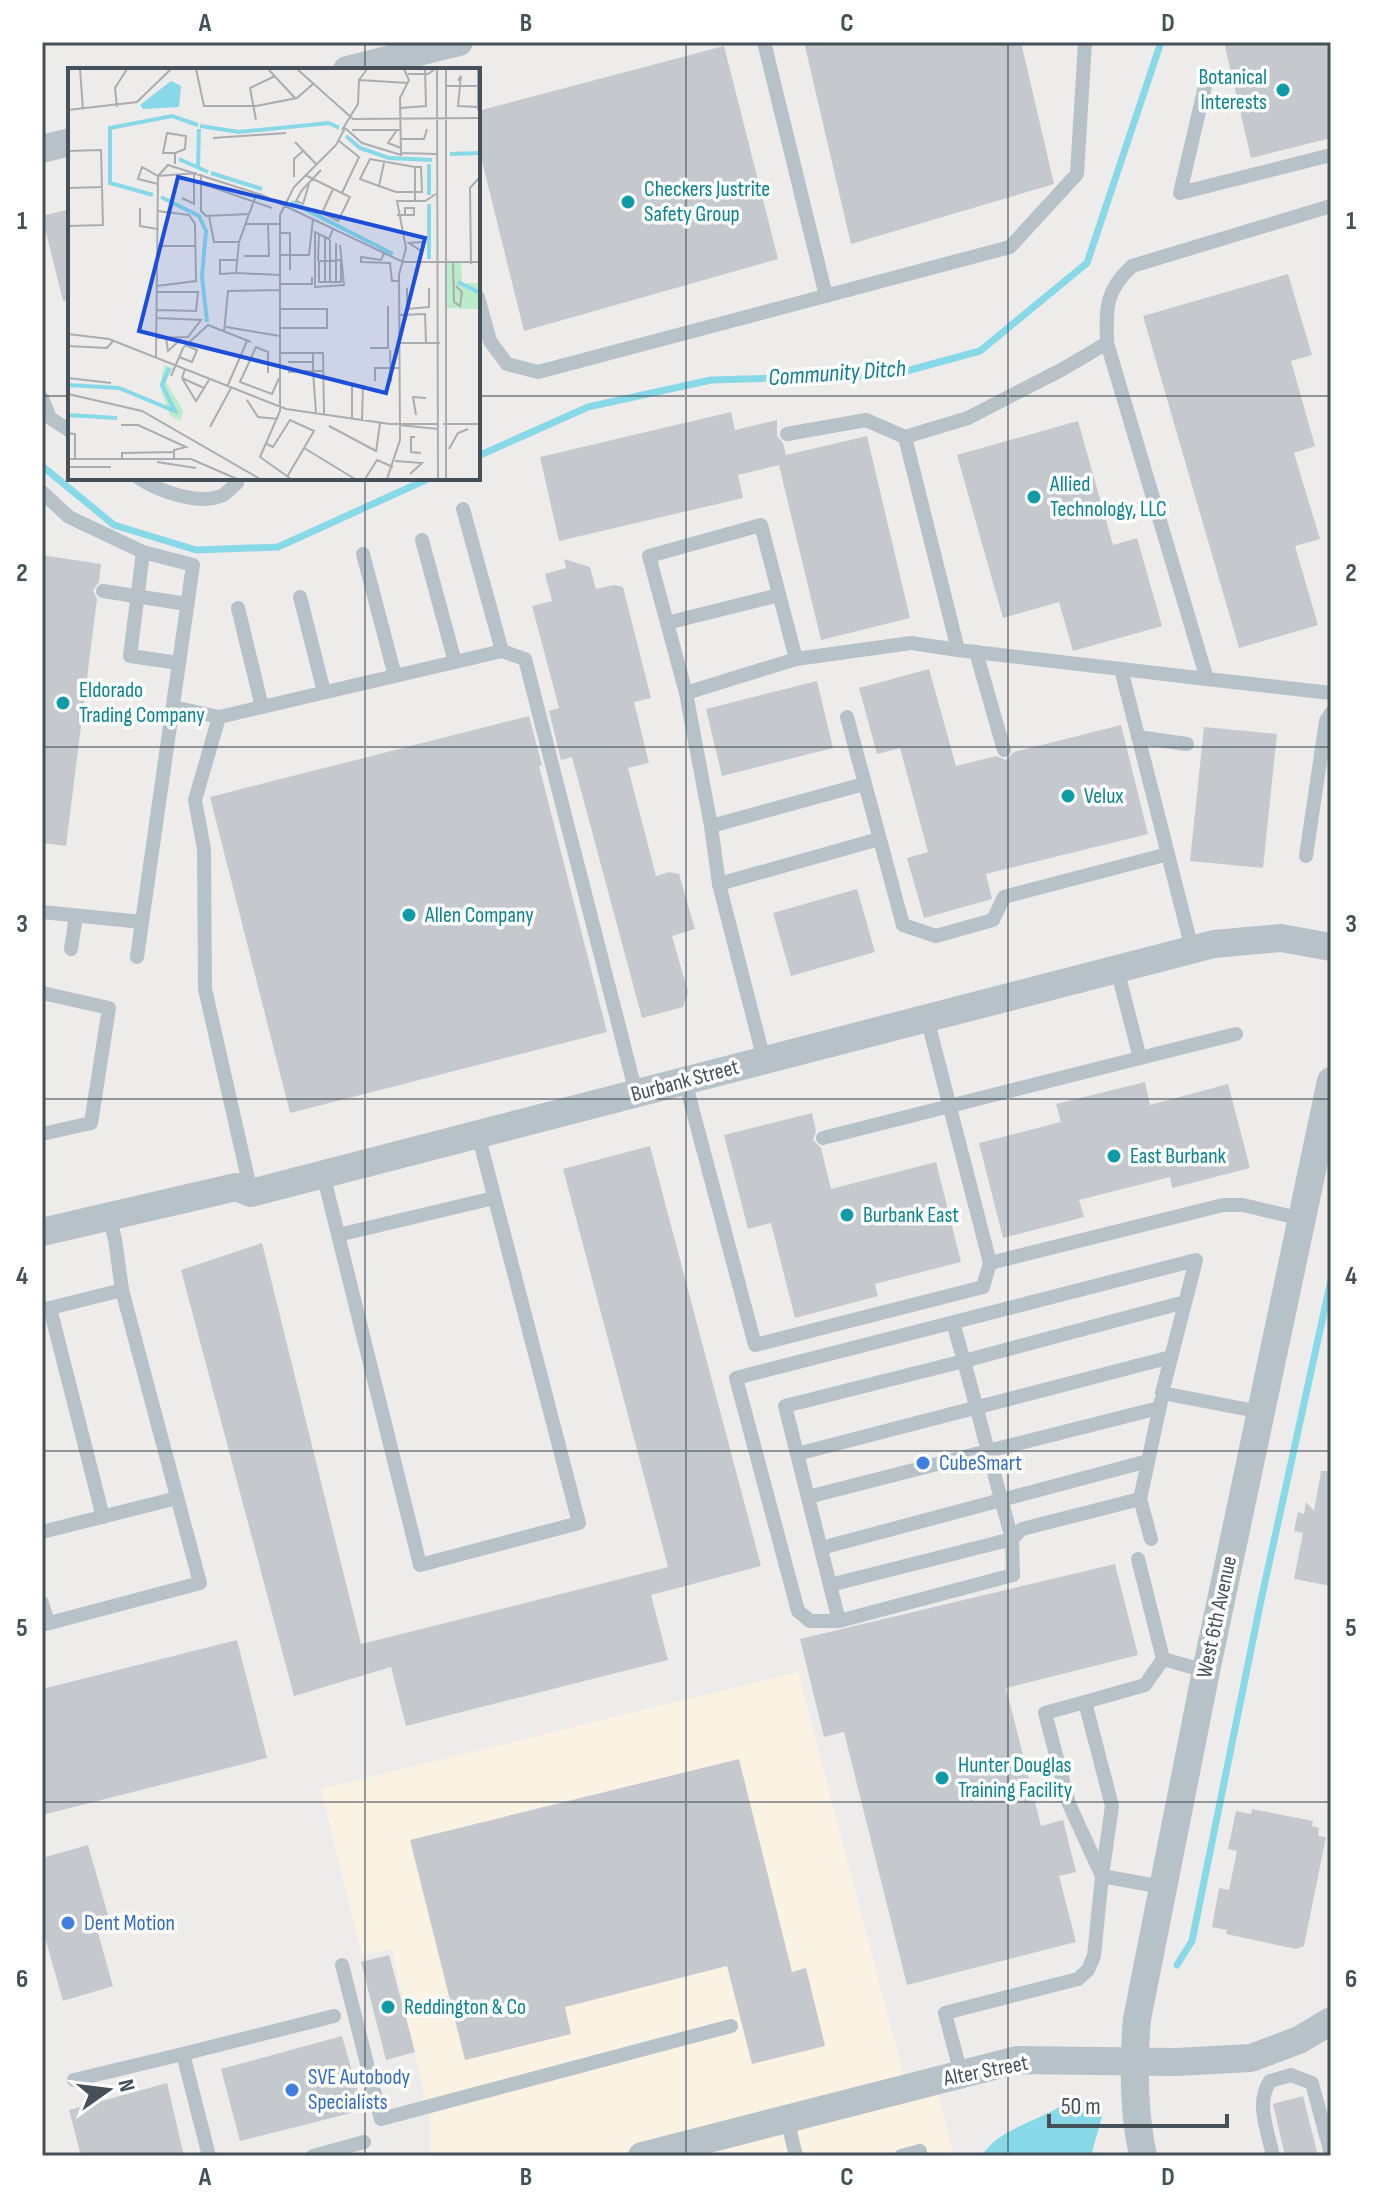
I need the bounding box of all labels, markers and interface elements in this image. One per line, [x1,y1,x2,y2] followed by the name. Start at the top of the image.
[198,8,212,39] text: A
[520,8,532,39] text: B
[840,8,854,39] text: C
[1161,8,1175,39] text: D
[1198,64,1267,116] place label: Botanical Interests
[68,68,480,480] inset map
[1274,81,1292,99] marker: Botanical Interests
[644,176,770,228] place label: Checkers Justrite Safety Group
[619,193,637,211] marker: Checkers Justrite Safety Group
[17,206,27,237] text: 1
[1346,206,1356,237] text: 1
[767,354,907,392] water label: Community Ditch
[1049,471,1167,523] place label: Allied Technology, LLC
[1025,488,1043,506] marker: Allied Technology, LLC
[16,558,28,589] text: 2
[1345,558,1357,589] text: 2
[79,677,205,729] place label: Eldorado Trading Company
[54,694,72,712] marker: Eldorado Trading Company
[1084,783,1124,810] place label: Velux
[1059,787,1077,805] marker: Velux
[424,902,534,929] place label: Allen Company
[400,906,418,924] marker: Allen Company
[16,909,28,940] text: 3
[1345,909,1357,940] text: 3
[628,1054,742,1108] street label: Burbank Street
[1130,1143,1227,1170] place label: East Burbank
[1105,1147,1123,1165] marker: East Burbank
[863,1202,959,1229] place label: Burbank East
[838,1206,856,1224] marker: Burbank East
[16,1261,28,1292] text: 4
[1345,1261,1357,1292] text: 4
[939,1450,1022,1477] place label: CubeSmart
[914,1454,932,1472] marker: CubeSmart
[1191,1554,1243,1680] street label: West 6th Avenue
[16,1613,28,1644] text: 5
[1345,1613,1357,1644] text: 5
[958,1752,1073,1804] place label: Hunter Douglas Training Facility
[933,1769,951,1787] marker: Hunter Douglas Training Facility
[84,1910,175,1937] place label: Dent Motion
[59,1914,77,1932] marker: Dent Motion
[16,1964,28,1995] text: 6
[1345,1964,1357,1995] text: 6
[404,1994,526,2021] place label: Reddington & Co
[379,1998,397,2016] marker: Reddington & Co
[68,2050,148,2130] north arrow
[941,2050,1031,2093] street label: Alter Street
[308,2064,411,2116] place label: SVE Autobody Specialists
[111,2077,140,2094] text: N
[1049,2078,1227,2128] scale bar
[283,2081,301,2099] marker: SVE Autobody Specialists
[1061,2092,1101,2121] text: 50 m
[198,2162,212,2193] text: A
[520,2162,532,2193] text: B
[840,2162,854,2193] text: C
[1161,2162,1175,2193] text: D

